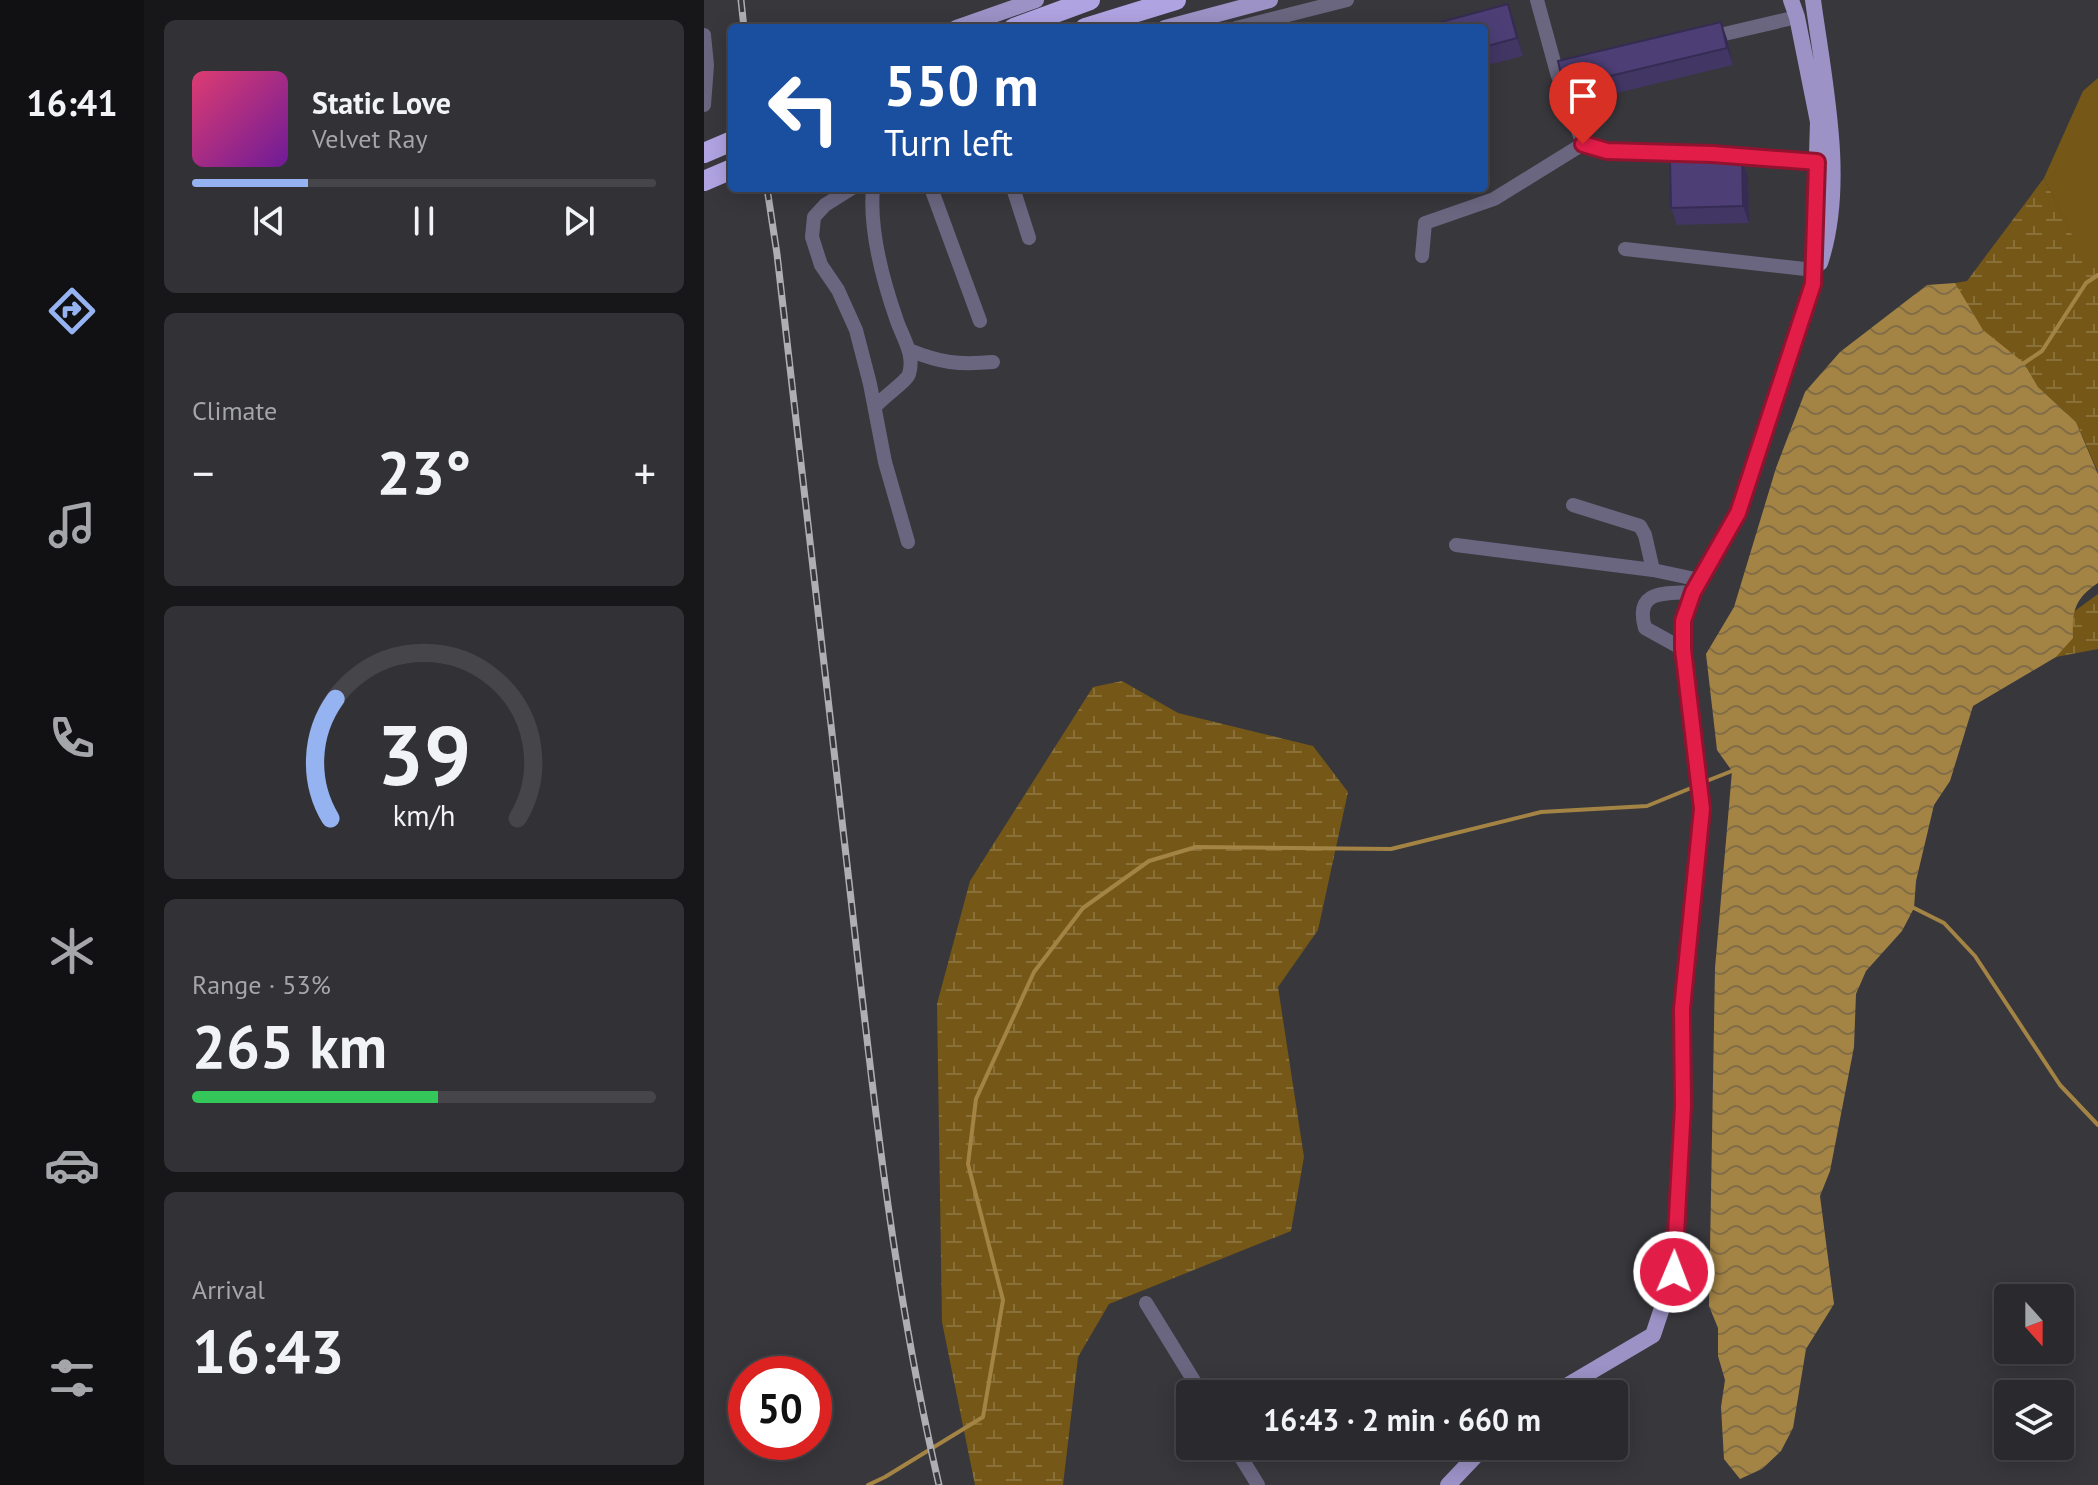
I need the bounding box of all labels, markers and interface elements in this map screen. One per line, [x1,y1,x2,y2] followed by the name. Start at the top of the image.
[884,49,1039,121] text: 550 m
[752,56,856,160] icon: left
[1549,62,1617,144] pin
[1561,74,1605,118] icon: arrive
[26,79,118,126] text: 16:41
[312,83,451,122] text: Static Love
[884,119,1013,166] text: Turn left
[312,122,428,155] text: Velvet Ray
[247,199,291,243] icon: previous
[402,199,446,243] icon: pause
[557,199,601,243] icon: next
[44,283,100,339] icon: directions
[192,394,277,427] text: Climate
[377,433,471,511] text: 23°
[192,444,214,501] text: −
[634,444,656,501] text: +
[44,497,100,553] icon: music
[377,699,471,807] text: 39
[44,710,100,766] icon: phone
[393,797,455,834] text: km/h
[44,923,100,979] icon: climate
[192,968,331,1001] text: Range · 53%
[192,1007,387,1085] text: 265 km
[44,1137,100,1193] icon: car
[1632,1230,1716,1314] position arrow
[192,1273,265,1306] text: Arrival
[1994,1284,2074,1364] north arrow
[1994,1284,2074,1460] map controls
[192,1312,344,1390] text: 16:43
[44,1350,100,1406] icon: filters
[728,1356,832,1460] speed limit sign: 50
[1994,1380,2074,1460] button: layers
[1263,1400,1541,1439] text: 16:43 · 2 min · 660 m

